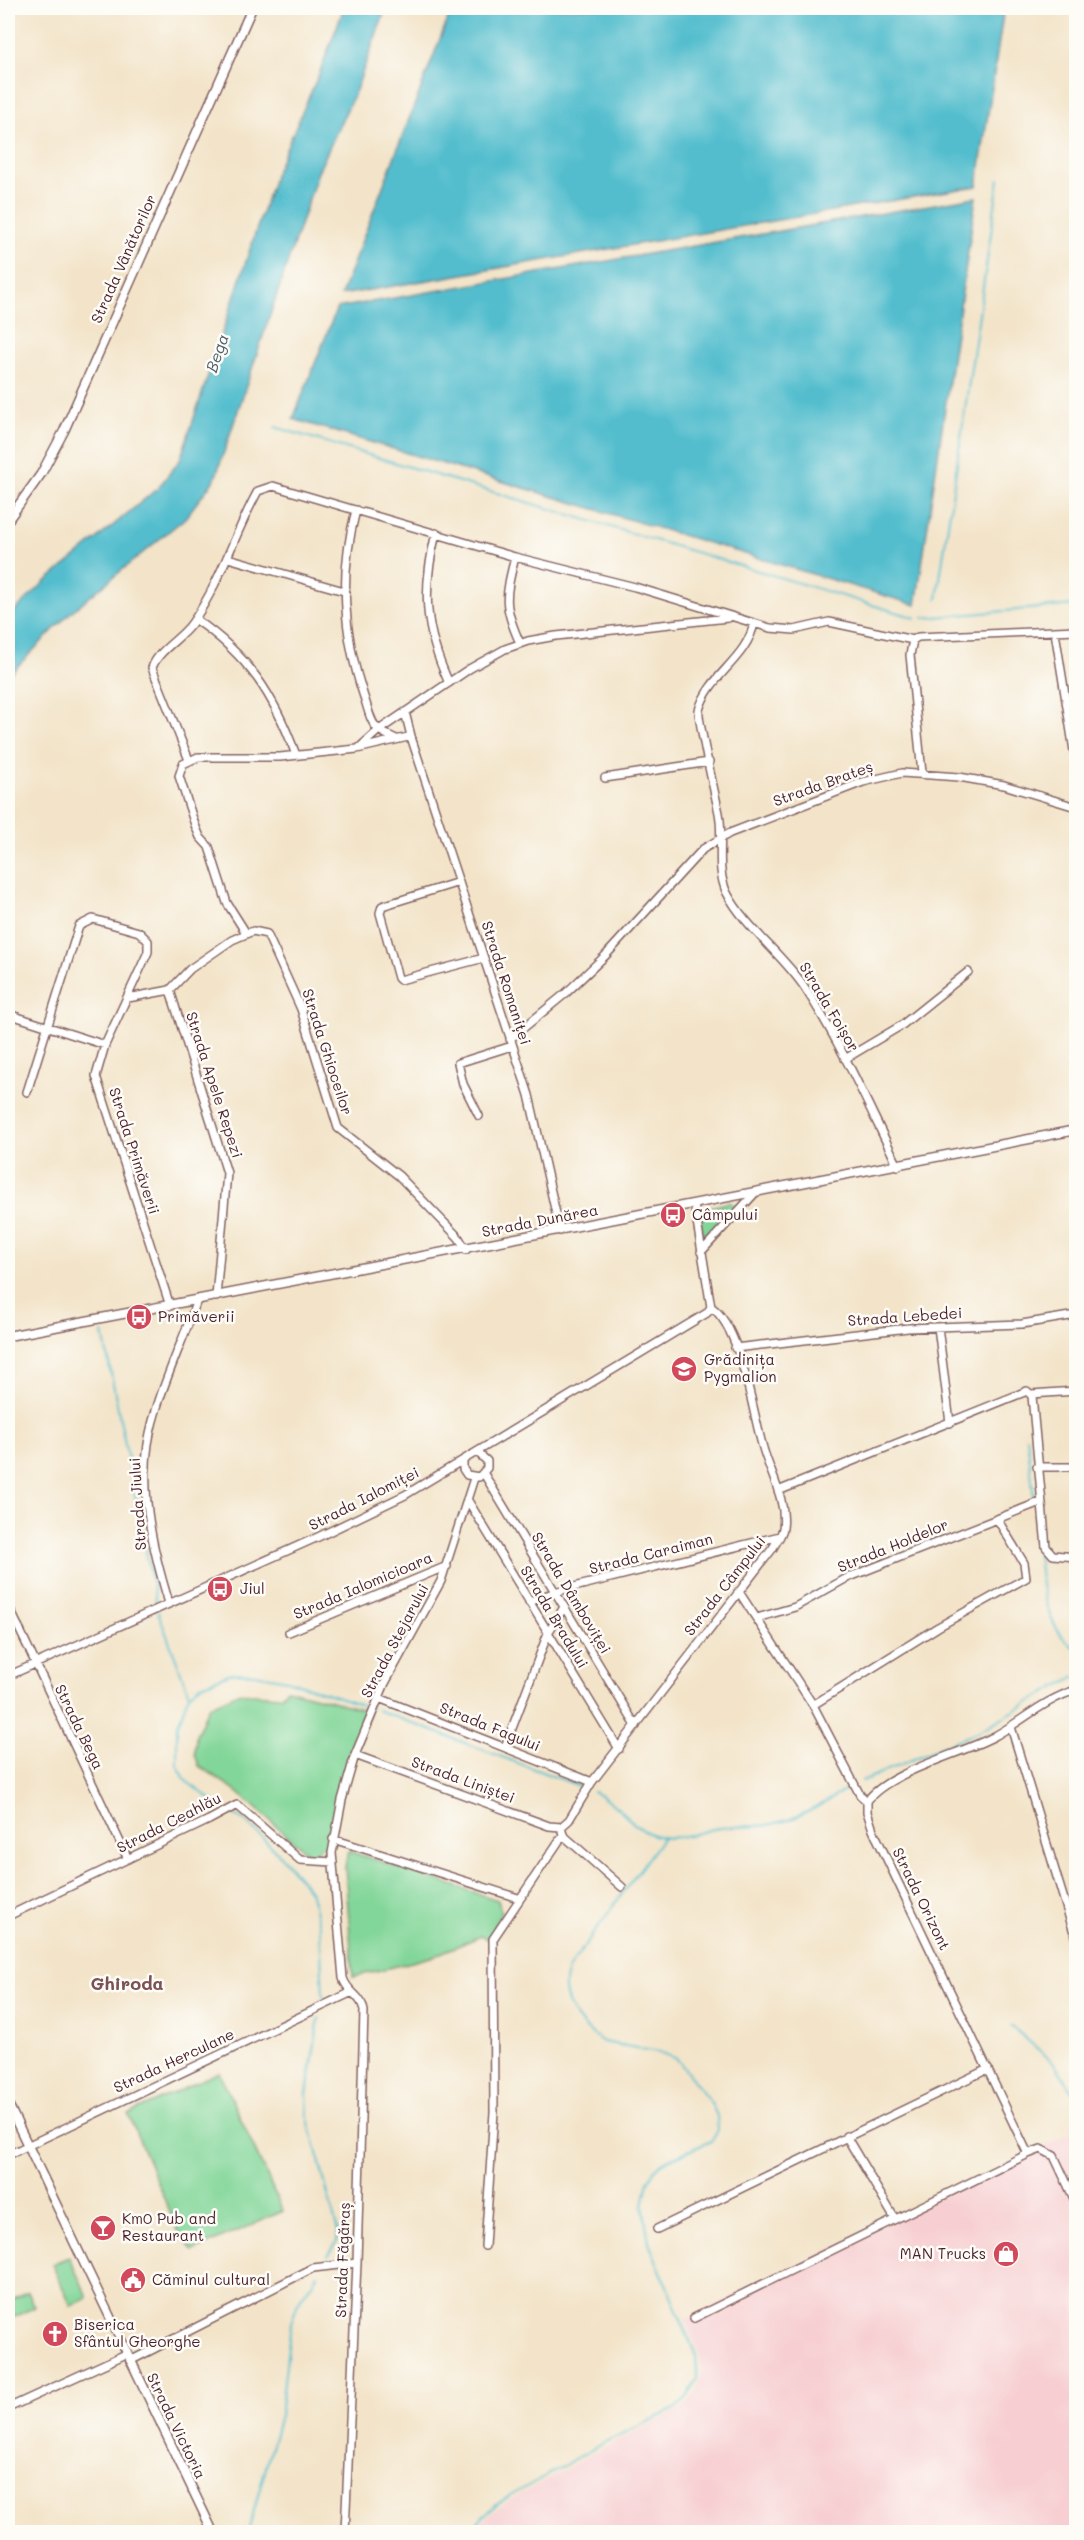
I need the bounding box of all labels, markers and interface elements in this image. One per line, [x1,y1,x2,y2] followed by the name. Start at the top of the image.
[86,191,160,326] street label: Strada Vânătorilor
[200,331,233,375] water label: Bega
[770,756,876,811] street label: Strada Brateș
[477,918,536,1047] street label: Strada Romaniței
[794,958,864,1056] street label: Strada Foișor
[298,986,358,1117] street label: Strada Ghioceilor
[182,1009,248,1160] street label: Strada Apele Repezi
[105,1085,165,1217] street label: Strada Primăverii
[480,1199,600,1241] street label: Strada Dunărea
[658,1200,688,1230] bus stop icon: Câmpului
[692,1204,758,1224] place label: Câmpului
[124,1302,154,1332] bus stop icon: Primăverii
[847,1302,963,1330] street label: Strada Lebedei
[158,1306,235,1326] place label: Primăverii
[704,1349,777,1386] place label: Grădinița Pygmalion
[669,1354,699,1384] school or university icon: Grădinița Pygmalion
[124,1457,150,1551] street label: Strada Jiului
[305,1462,423,1535] street label: Strada Ialomiței
[834,1514,951,1576] street label: Strada Holdelor
[527,1528,616,1658] street label: Strada Dâmboviței
[587,1528,715,1578] street label: Strada Caraiman
[679,1531,770,1639] street label: Strada Câmpului
[290,1547,435,1623] street label: Strada Ialomicioara
[516,1562,593,1671] street label: Strada Bradului
[205,1574,235,1604] bus stop icon: Jiul
[240,1578,265,1598] place label: Jiul
[356,1580,433,1701] street label: Strada Stejarului
[51,1681,109,1772] street label: Strada Bega
[437,1697,544,1755] street label: Strada Fagului
[408,1751,518,1808] street label: Strada Liniștei
[113,1787,224,1857] street label: Strada Ceahlău
[888,1844,955,1953] street label: Strada Orizont
[90,1971,164,1995] district label: Ghiroda
[110,2023,237,2097] street label: Strada Herculane
[330,2202,355,2318] street label: Strada Făgăraș
[122,2208,216,2245] place label: Km0 Pub and Restaurant
[88,2213,118,2243] bar icon: Km0 Pub and Restaurant
[991,2239,1021,2269] shop icon: MAN Trucks
[900,2243,986,2263] place label: MAN Trucks
[118,2265,148,2295] public building icon: Căminul cultural
[152,2269,270,2289] place label: Căminul cultural
[74,2314,200,2351] place label: Biserica Sfântul Gheorghe
[40,2319,70,2349] church icon: Biserica Sfântul Gheorghe
[143,2369,211,2482] street label: Strada Victoria

